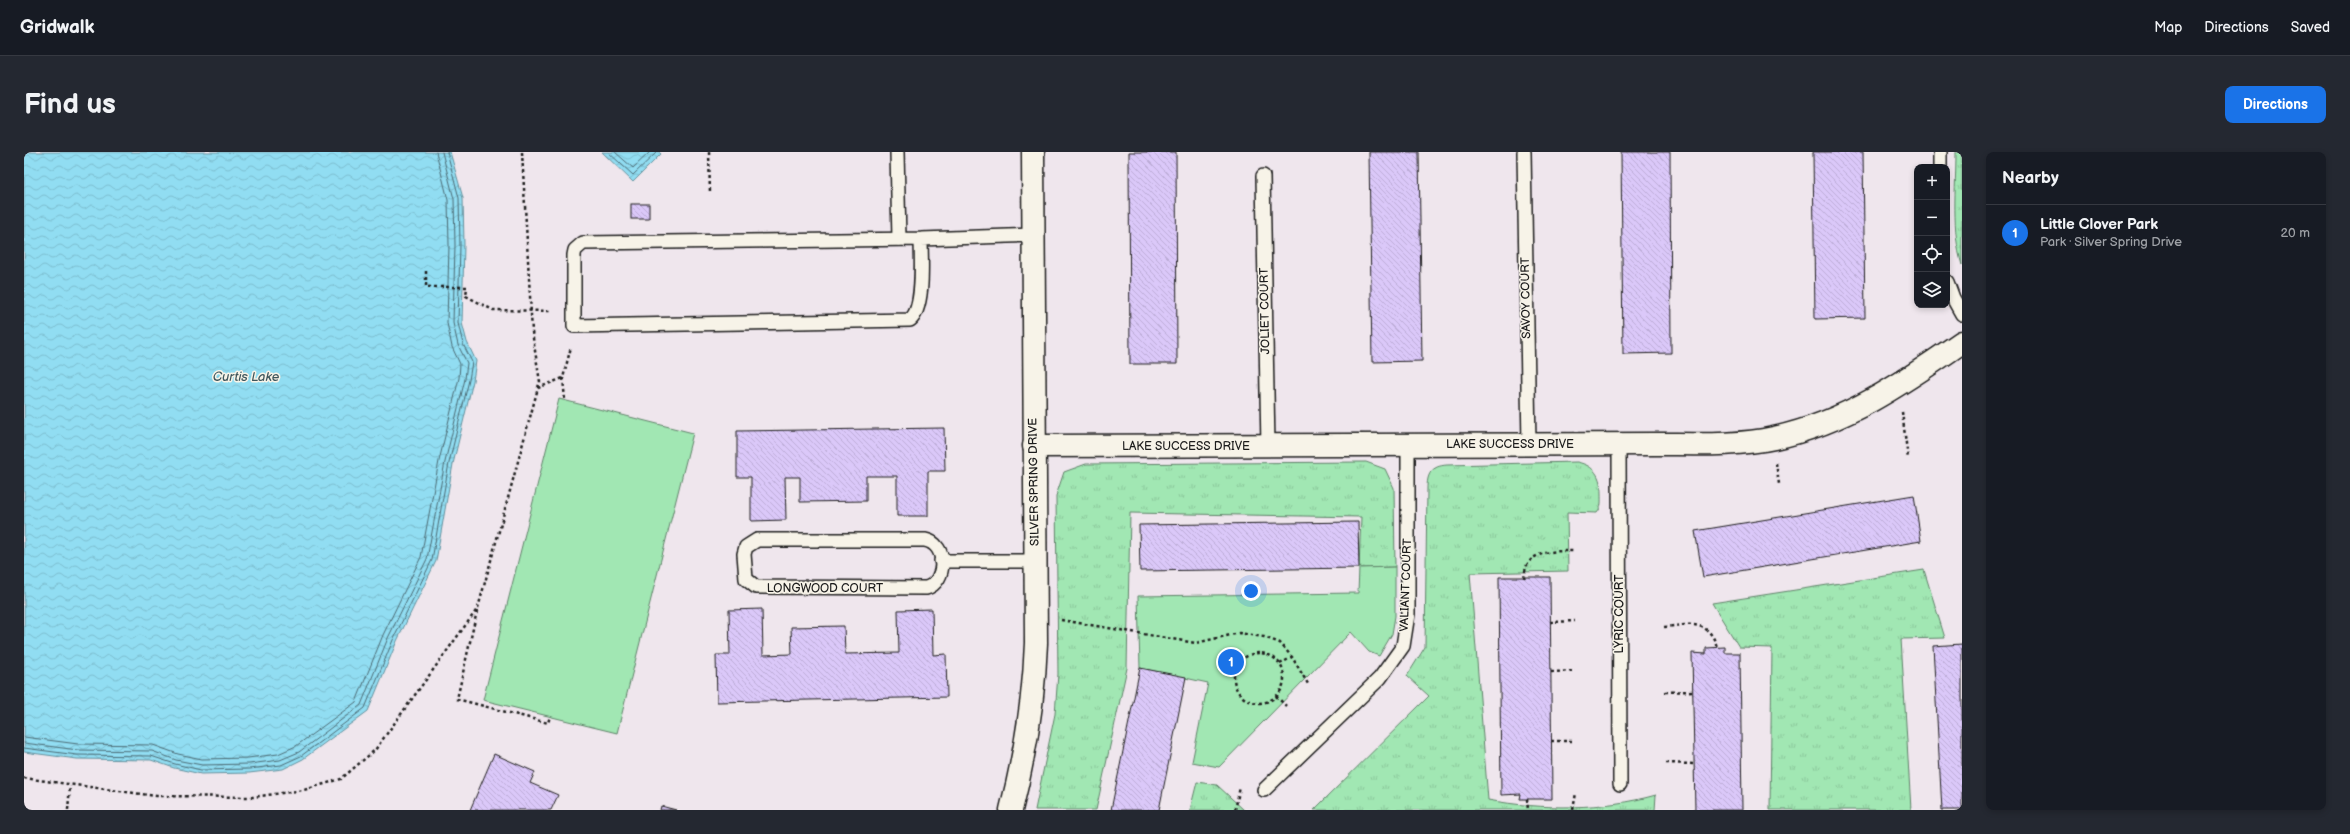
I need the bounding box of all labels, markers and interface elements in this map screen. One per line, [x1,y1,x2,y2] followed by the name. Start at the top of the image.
[20,16,95,39] text: Gridwalk
[2154,19,2182,36] text: Map
[2204,19,2269,36] text: Directions
[2291,19,2330,36] text: Saved
[2225,86,2326,123] button: Directions
[24,88,116,121] text: Find us
[1914,164,1950,308] map controls
[1914,164,1950,200] button: +
[2002,168,2059,188] text: Nearby
[1914,200,1950,236] button: −
[2040,215,2158,234] text: Little Clover Park
[2012,225,2018,241] text: 1
[2280,225,2310,241] text: 20 m
[2040,234,2182,250] text: Park · Silver Spring Drive
[1914,236,1950,272] button: locate
[1518,256,1534,339] street label: SAVOY COURT
[1257,267,1273,354] street label: JOLIET COURT
[1914,272,1950,308] button: layers
[213,369,280,385] water label: Curtis Lake
[1025,418,1043,546] street label: SILVER SPRING DRIVE
[1446,437,1574,452] street label: LAKE SUCCESS DRIVE
[1122,439,1250,454] street label: LAKE SUCCESS DRIVE
[1397,537,1415,632] street label: VALIANT COURT
[1612,574,1627,654] street label: LYRIC COURT
[767,581,884,596] street label: LONGWOOD COURT
[1241,581,1261,601] your location
[1218,647,1244,677] pin: 1

